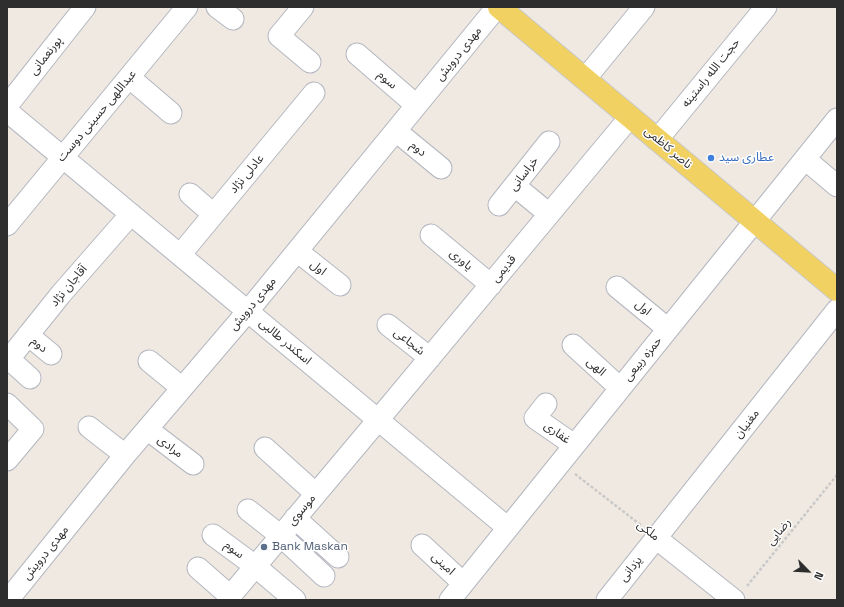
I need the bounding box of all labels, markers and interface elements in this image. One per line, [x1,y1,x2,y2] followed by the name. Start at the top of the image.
[433,24,485,84] street label: مهدی درویش
[26,34,66,78] street label: پورنعمانی
[679,36,743,110] street label: حجت الله راستینه
[54,67,140,165] street label: عبداللهی حسینی دوست
[374,68,400,92] street label: سوم
[641,124,695,172] street label: ناصر کاظمی
[407,138,429,160] street label: دوم
[719,151,774,165] place label: عطاری سید
[227,152,267,196] street label: عادلی نژاد
[706,153,716,163] marker: عطاری سید
[506,154,542,194] street label: خراسانی
[446,246,476,274] street label: یاوری
[488,252,520,286] street label: قدیمی
[307,257,329,279] street label: اول
[47,262,91,310] street label: آقاجان نژاد
[227,274,279,334] street label: مهدی درویش
[632,297,654,319] street label: اول
[256,316,314,368] street label: اسکندر طالبی
[391,325,427,359] street label: شجاعی
[28,334,50,356] street label: دوم
[621,334,665,384] street label: حمزه ربیعی
[583,355,609,379] street label: الهی
[731,407,763,441] street label: مغنیان
[541,419,573,447] street label: غفاری
[154,433,186,461] street label: مرادی
[285,492,319,528] street label: موسوی
[764,516,794,548] street label: رضایی
[634,518,662,544] street label: ملکی
[20,523,72,583] street label: مهدی درویش
[221,538,247,562] street label: سوم
[272,540,348,554] place label: Bank Maskan
[259,542,269,552] marker: Bank Maskan
[428,550,458,578] street label: امینی
[788,551,828,591] north arrow
[616,553,646,585] street label: یزدانی
[811,570,827,582] text: N

